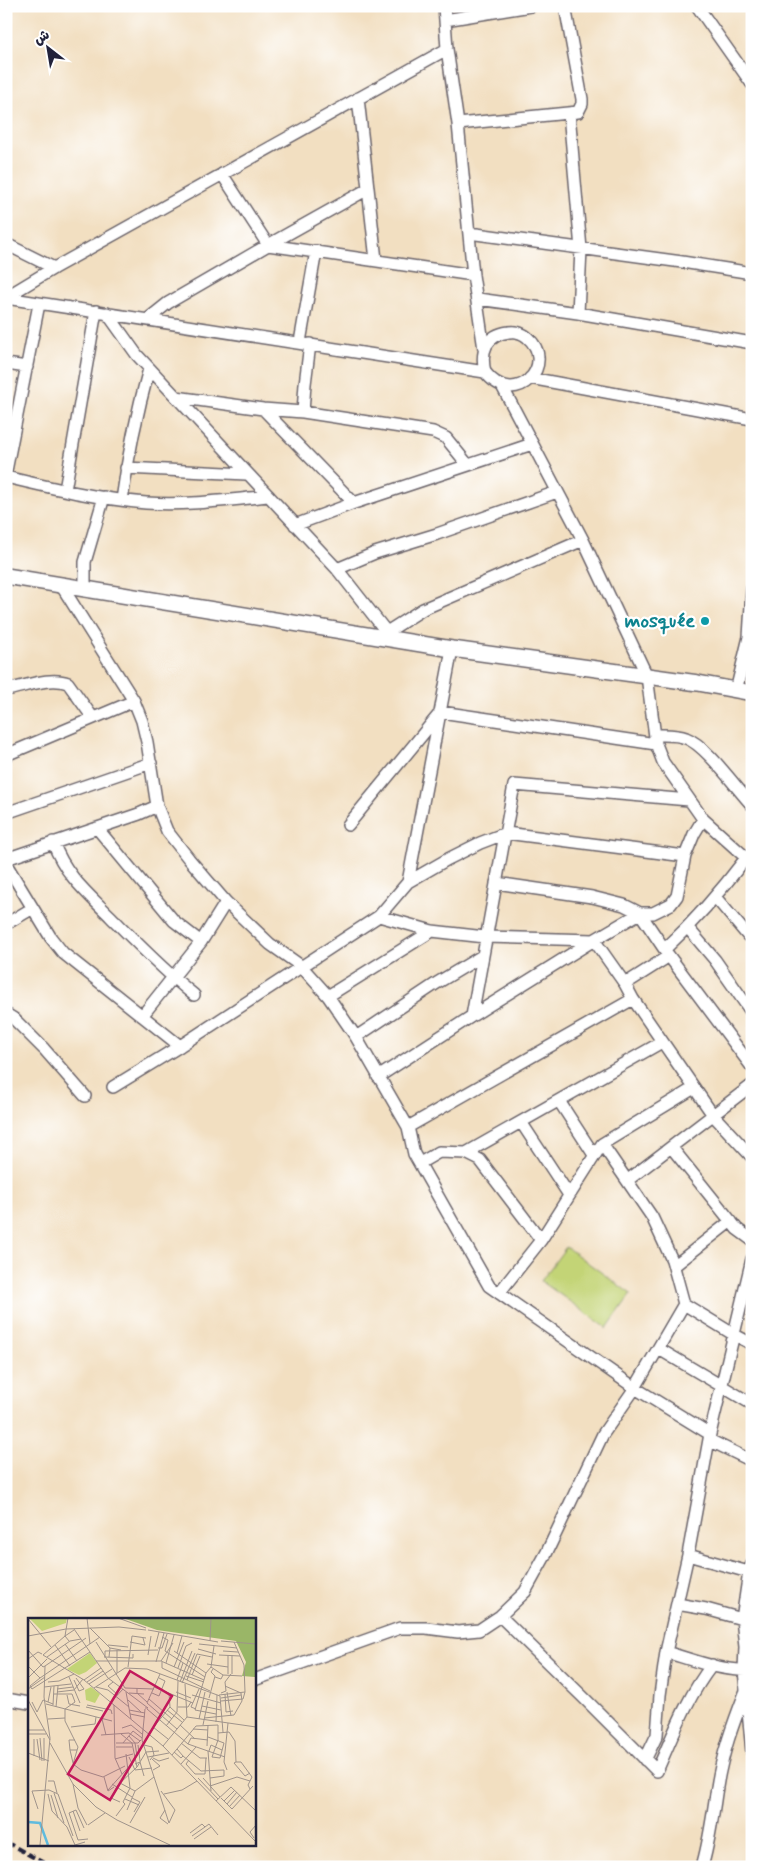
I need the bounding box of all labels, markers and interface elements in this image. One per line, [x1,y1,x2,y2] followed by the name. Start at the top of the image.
[22,22,72,72] north arrow
[31,26,53,49] text: ش
[625,608,695,635] place label: mosquée
[699,615,711,627] marker: mosquée
[28,1618,255,1846] inset map

